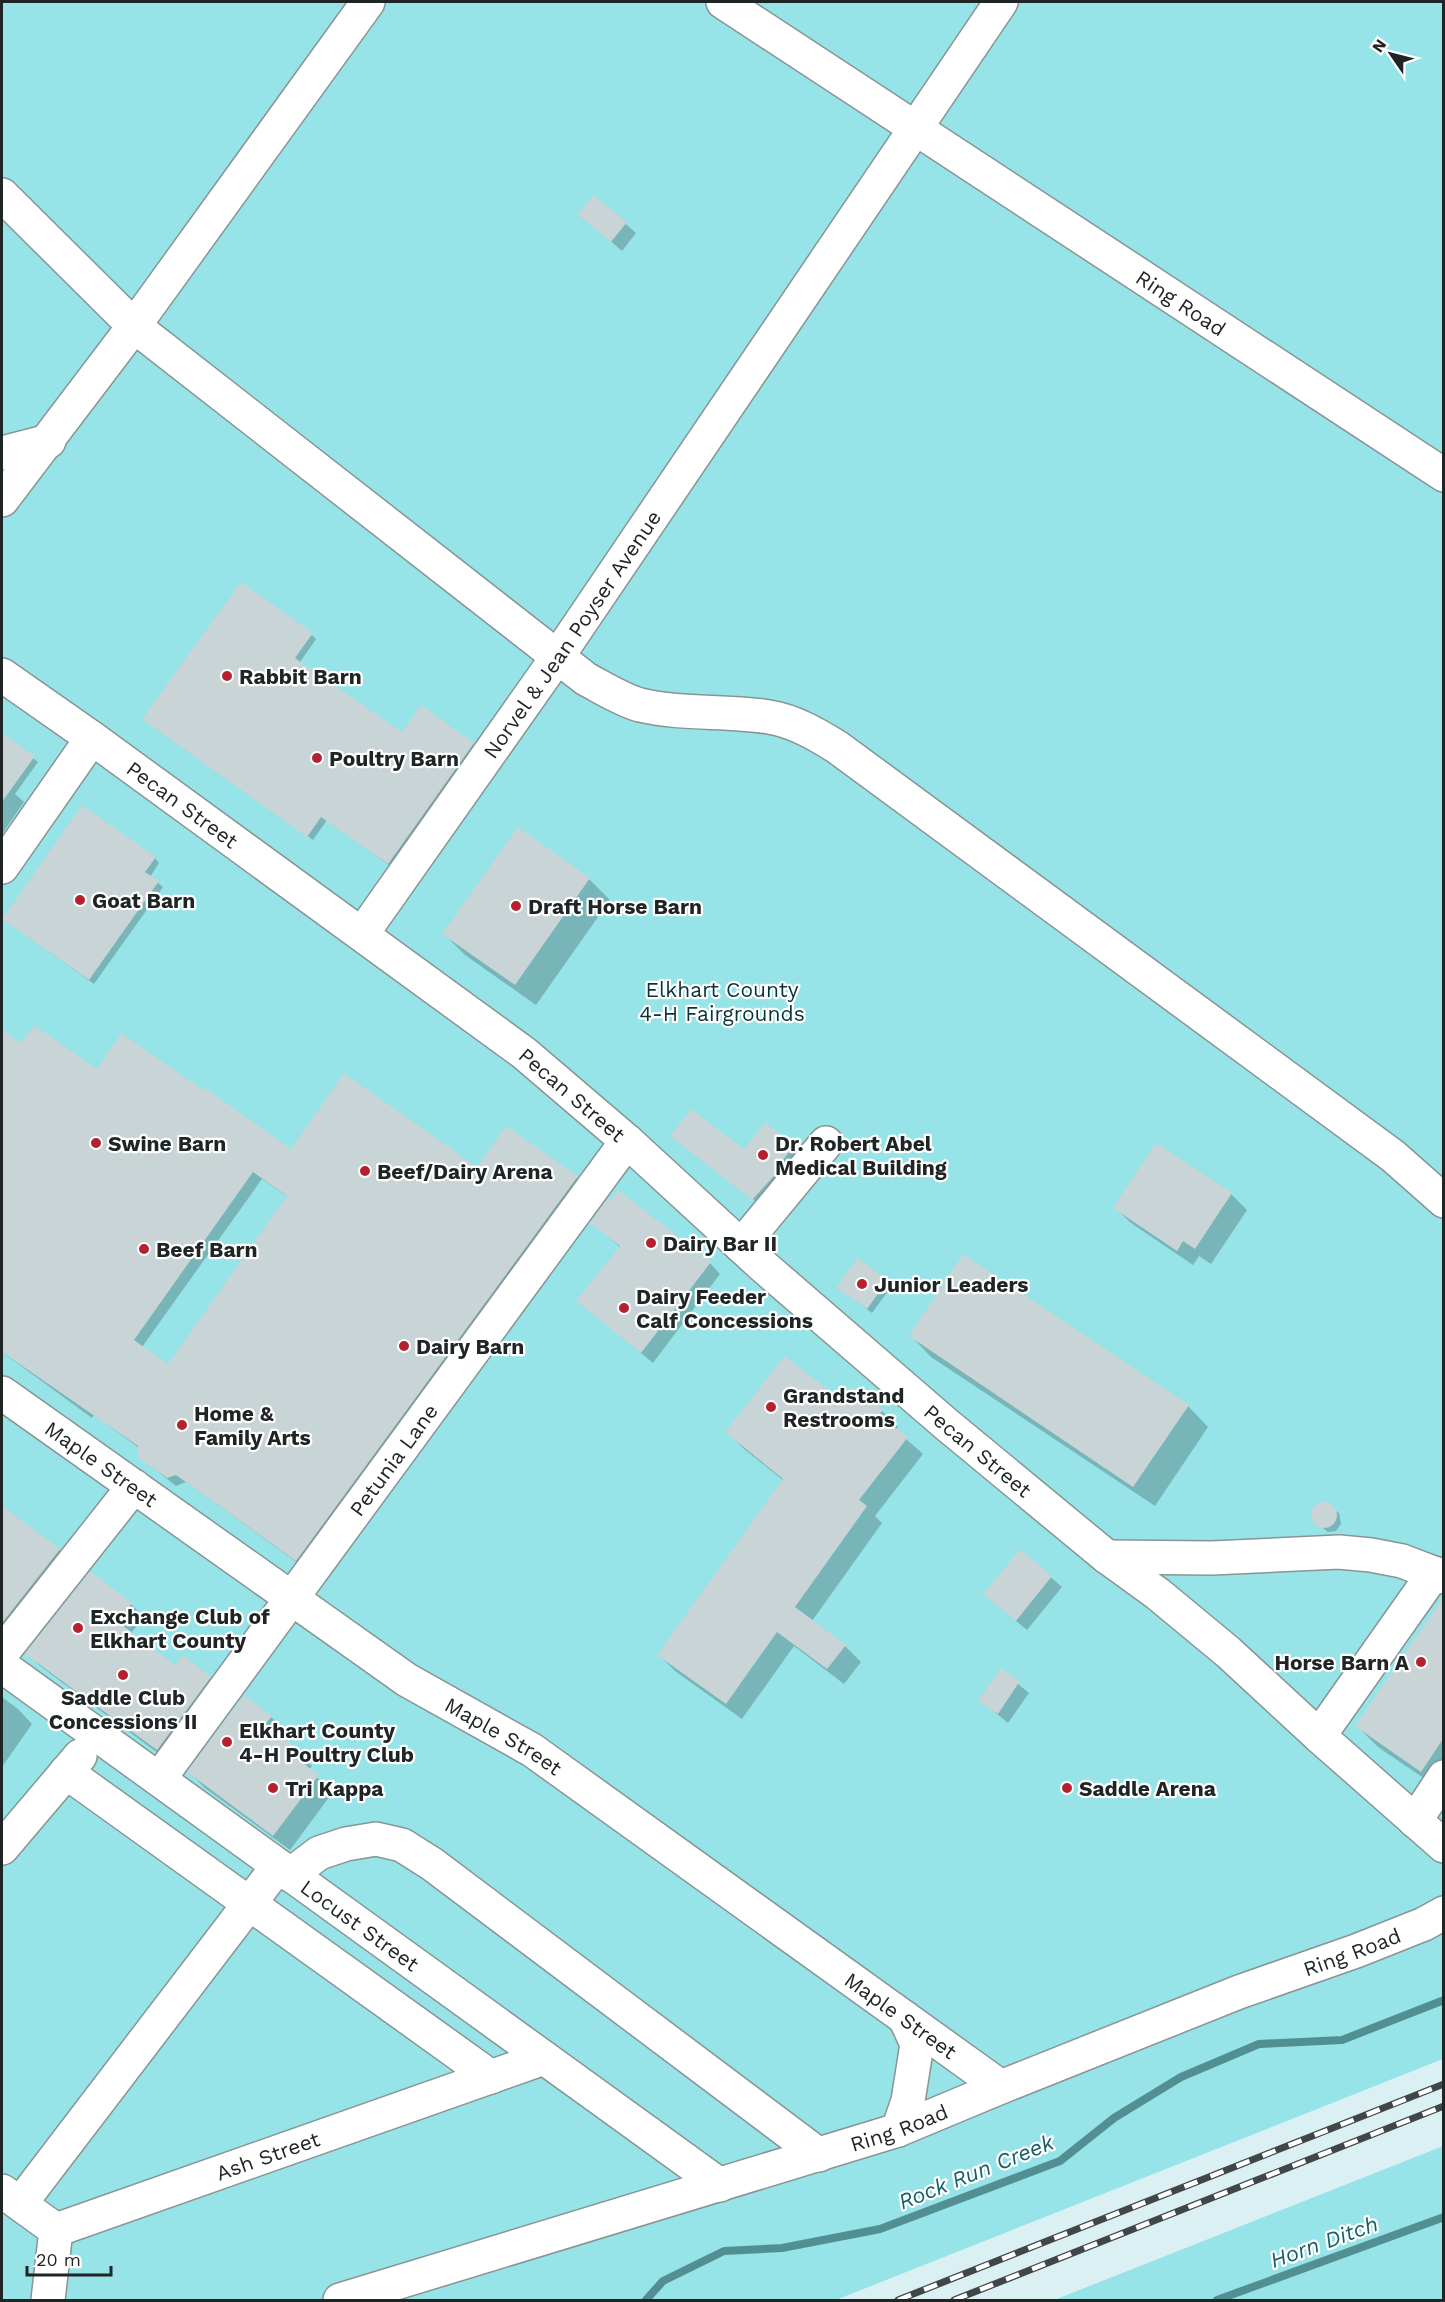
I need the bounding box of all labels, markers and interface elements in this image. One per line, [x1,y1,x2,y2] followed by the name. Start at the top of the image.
[1361,24,1421,84] north arrow
[1368,35,1390,56] text: N
[1132,264,1231,341] street label: Ring Road
[478,505,666,763] street label: Norvel & Jean Poyser Avenue
[239,664,362,689] place label: Rabbit Barn
[220,669,234,683] marker: Rabbit Barn
[329,746,459,771] place label: Poultry Barn
[310,751,324,765] marker: Poultry Barn
[122,755,243,853] street label: Pecan Street
[92,888,195,913] place label: Goat Barn
[73,893,87,907] marker: Goat Barn
[528,894,702,919] place label: Draft Horse Barn
[509,899,523,913] marker: Draft Horse Barn
[639,977,805,1026] park label: Elkhart County 4-H Fairgrounds
[514,1042,631,1147] street label: Pecan Street
[108,1131,226,1156] place label: Swine Barn
[775,1131,947,1180] place label: Dr. Robert Abel Medical Building
[89,1136,103,1150] marker: Swine Barn
[756,1148,770,1162] marker: Dr. Robert Abel Medical Building
[377,1159,554,1184] place label: Beef/Dairy Arena
[358,1164,372,1178] marker: Beef/Dairy Arena
[663,1231,777,1256] place label: Dairy Bar II
[644,1236,658,1250] marker: Dairy Bar II
[156,1237,258,1262] place label: Beef Barn
[137,1242,151,1256] marker: Beef Barn
[874,1272,1028,1297] place label: Junior Leaders
[855,1277,869,1291] marker: Junior Leaders
[636,1284,813,1333] place label: Dairy Feeder Calf Concessions
[617,1301,631,1315] marker: Dairy Feeder Calf Concessions
[416,1334,524,1359] place label: Dairy Barn
[397,1339,411,1353] marker: Dairy Barn
[783,1383,904,1432] place label: Grandstand Restrooms
[344,1399,443,1521] street label: Petunia Lane
[919,1399,1037,1502] street label: Pecan Street
[764,1400,778,1414] marker: Grandstand Restrooms
[194,1401,311,1450] place label: Home & Family Arts
[41,1415,163,1512] street label: Maple Street
[175,1418,189,1432] marker: Home & Family Arts
[90,1604,270,1653] place label: Exchange Club of Elkhart County
[71,1621,85,1635] marker: Exchange Club of Elkhart County
[1274,1650,1410,1675] place label: Horse Barn A
[1414,1655,1428,1669] marker: Horse Barn A
[116,1668,130,1682] marker: Saddle Club Concessions II
[49,1685,197,1734] place label: Saddle Club Concessions II
[441,1691,567,1780] street label: Maple Street
[239,1718,414,1767] place label: Elkhart County 4-H Poultry Club
[220,1735,234,1749] marker: Elkhart County 4-H Poultry Club
[285,1776,384,1801] place label: Tri Kappa
[1079,1776,1217,1801] place label: Saddle Arena
[266,1781,280,1795] marker: Tri Kappa
[1060,1781,1074,1795] marker: Saddle Arena
[296,1874,424,1976] street label: Locust Street
[1300,1922,1404,1981] street label: Ring Road
[840,1967,962,2064] street label: Maple Street
[847,2098,951,2156] street label: Ring Road
[212,2126,323,2185] street label: Ash Street
[895,2129,1058,2215] water label: Rock Run Creek
[1267,2211,1381,2273] water label: Horn Ditch
[27,2239,111,2277] scale bar
[36,2249,81,2270] text: 20 m

